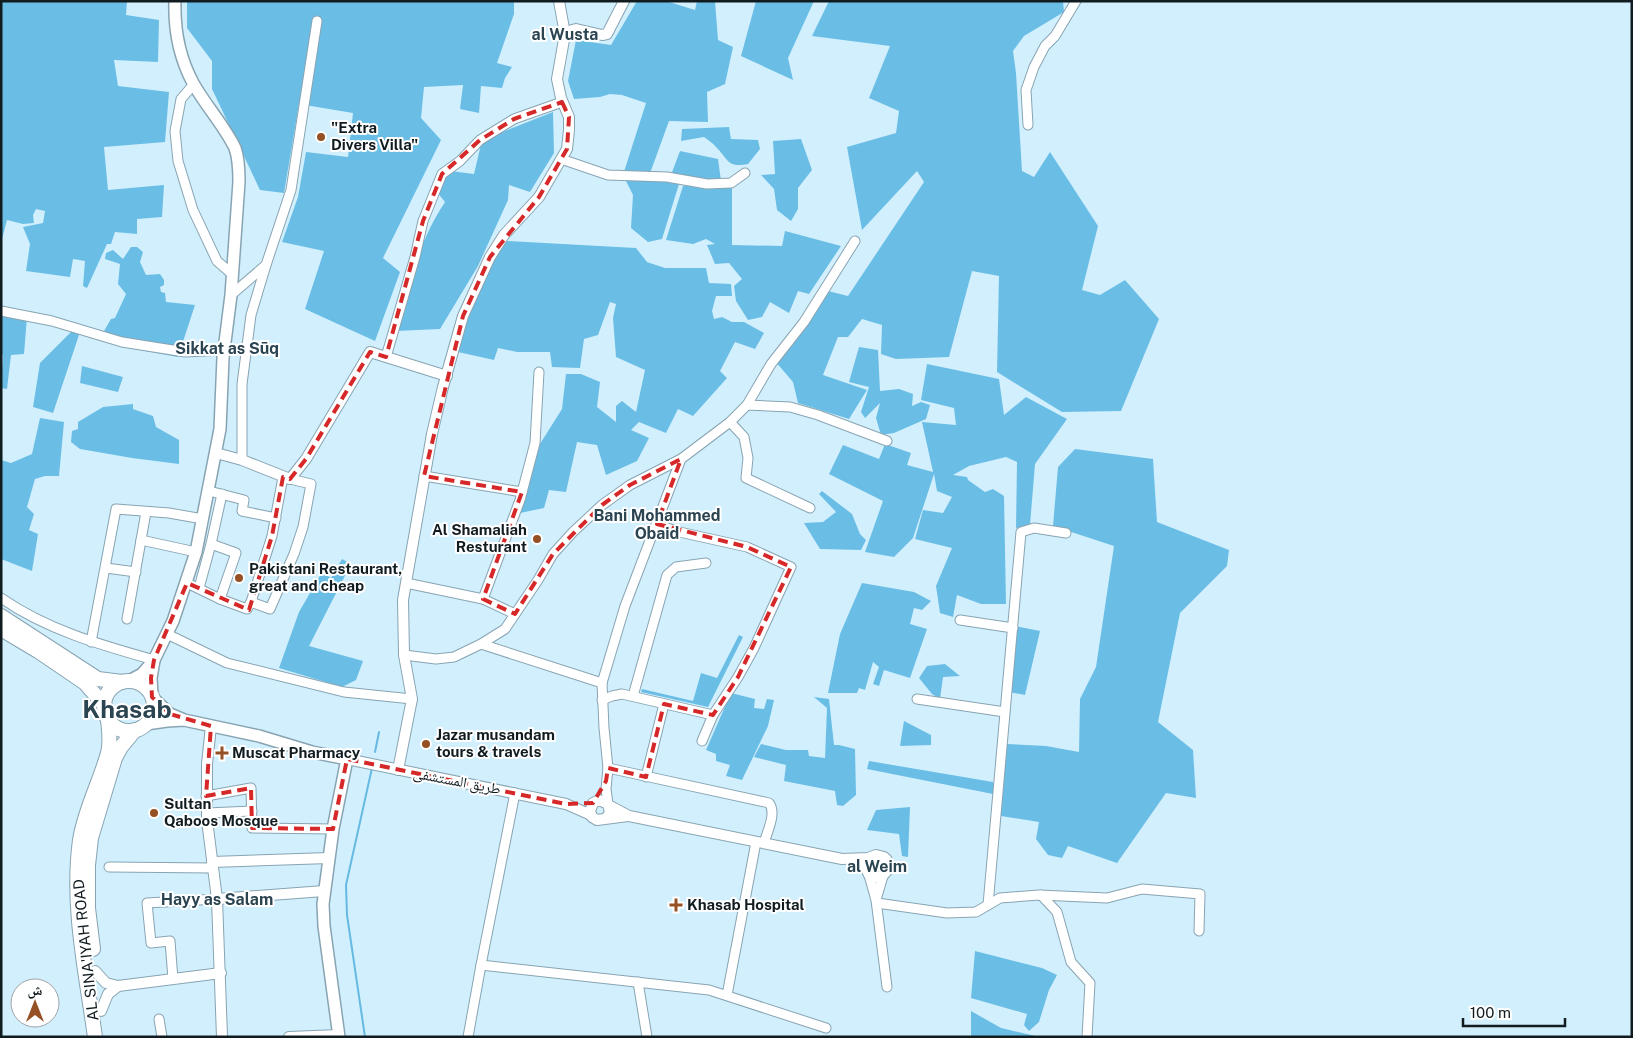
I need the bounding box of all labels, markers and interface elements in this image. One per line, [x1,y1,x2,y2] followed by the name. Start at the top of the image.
[532,25,598,44] district label: al Wusta
[331,119,418,153] place label: "Extra Divers Villa"
[315,131,327,143] marker: "Extra Divers Villa"
[175,339,279,358] district label: Sikkat as Sūq
[593,506,721,543] district label: Bani Mohammed Obaid
[432,521,527,555] place label: Al Shamaliah Resturant
[531,533,543,545] marker: Al Shamaliah Resturant
[249,560,403,594] place label: Pakistani Restaurant, great and cheap
[233,572,245,584] marker: Pakistani Restaurant, great and cheap
[82,694,172,724] district label: Khasab
[436,726,555,760] place label: Jazar musandam tours & travels
[420,738,432,750] marker: Jazar musandam tours & travels
[232,744,361,761] place label: Muscat Pharmacy
[216,747,228,759] marker: Muscat Pharmacy
[412,764,502,799] street label: طريق المستشفى
[164,795,278,829] place label: Sultan Qaboos Mosque
[148,807,160,819] marker: Sultan Qaboos Mosque
[847,857,907,876] district label: al Weim
[70,878,101,1022] street label: AL SINA'IYAH ROAD
[161,890,273,909] district label: Hayy as Salam
[687,896,805,913] place label: Khasab Hospital
[669,898,683,912] marker: Khasab Hospital
[10,978,60,1028] north arrow
[28,982,43,999] text: ش
[1463,996,1566,1028] scale bar
[1470,1004,1511,1021] text: 100 m

